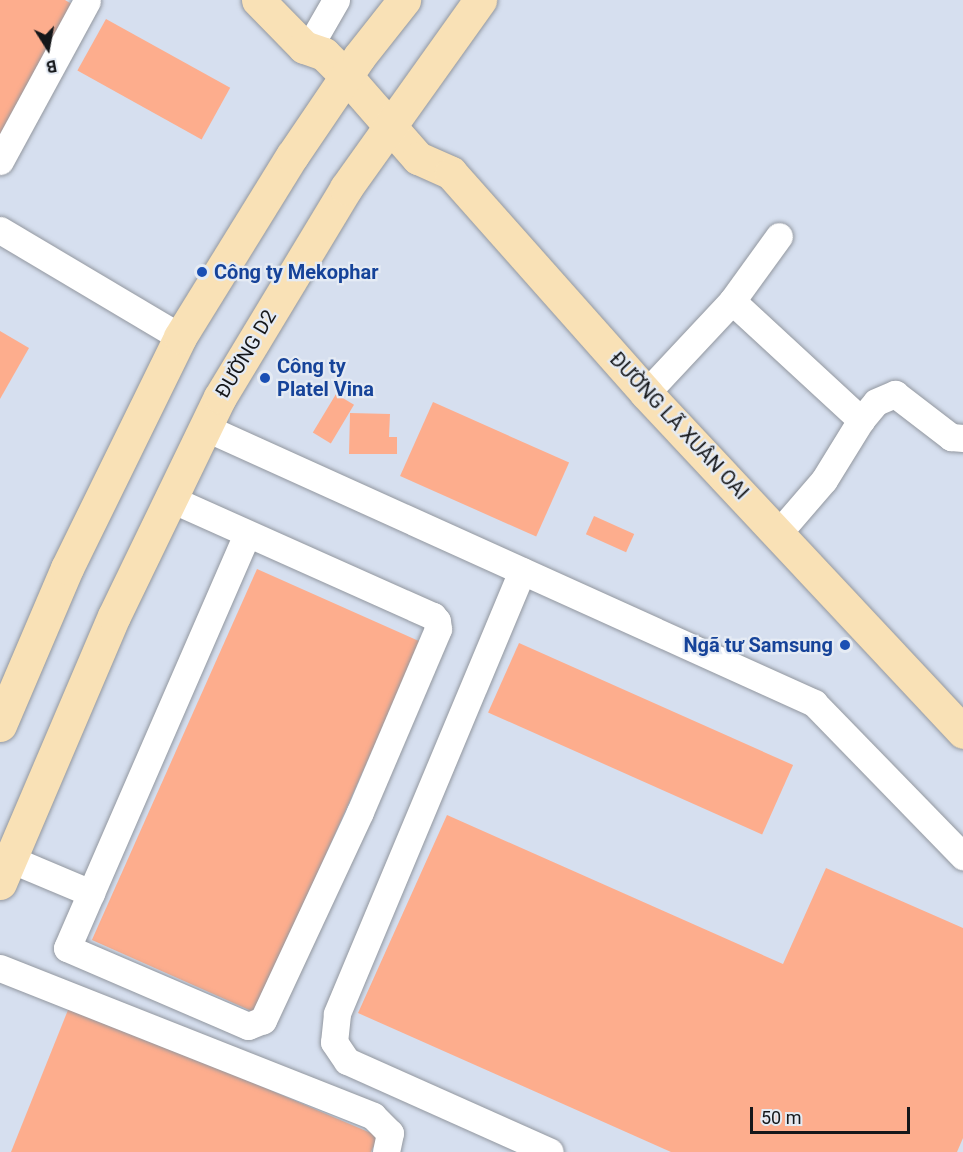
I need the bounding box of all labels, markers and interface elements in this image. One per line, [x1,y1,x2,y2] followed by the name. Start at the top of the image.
[18,18,78,78] north arrow
[45,56,58,76] text: B
[214,260,379,284] place label: Công ty Mekophar
[195,265,209,279] marker: Công ty Mekophar
[210,306,282,402] street label: ĐƯỜNG D2
[605,347,753,505] street label: ĐƯỜNG LÃ XUÂN OAI
[277,354,374,401] place label: Công ty Platel Vina
[258,371,272,385] marker: Công ty Platel Vina
[683,633,833,657] place label: Ngã tư Samsung
[838,638,852,652] marker: Ngã tư Samsung
[753,1095,914,1133] scale bar
[761,1107,801,1128] text: 50 m

